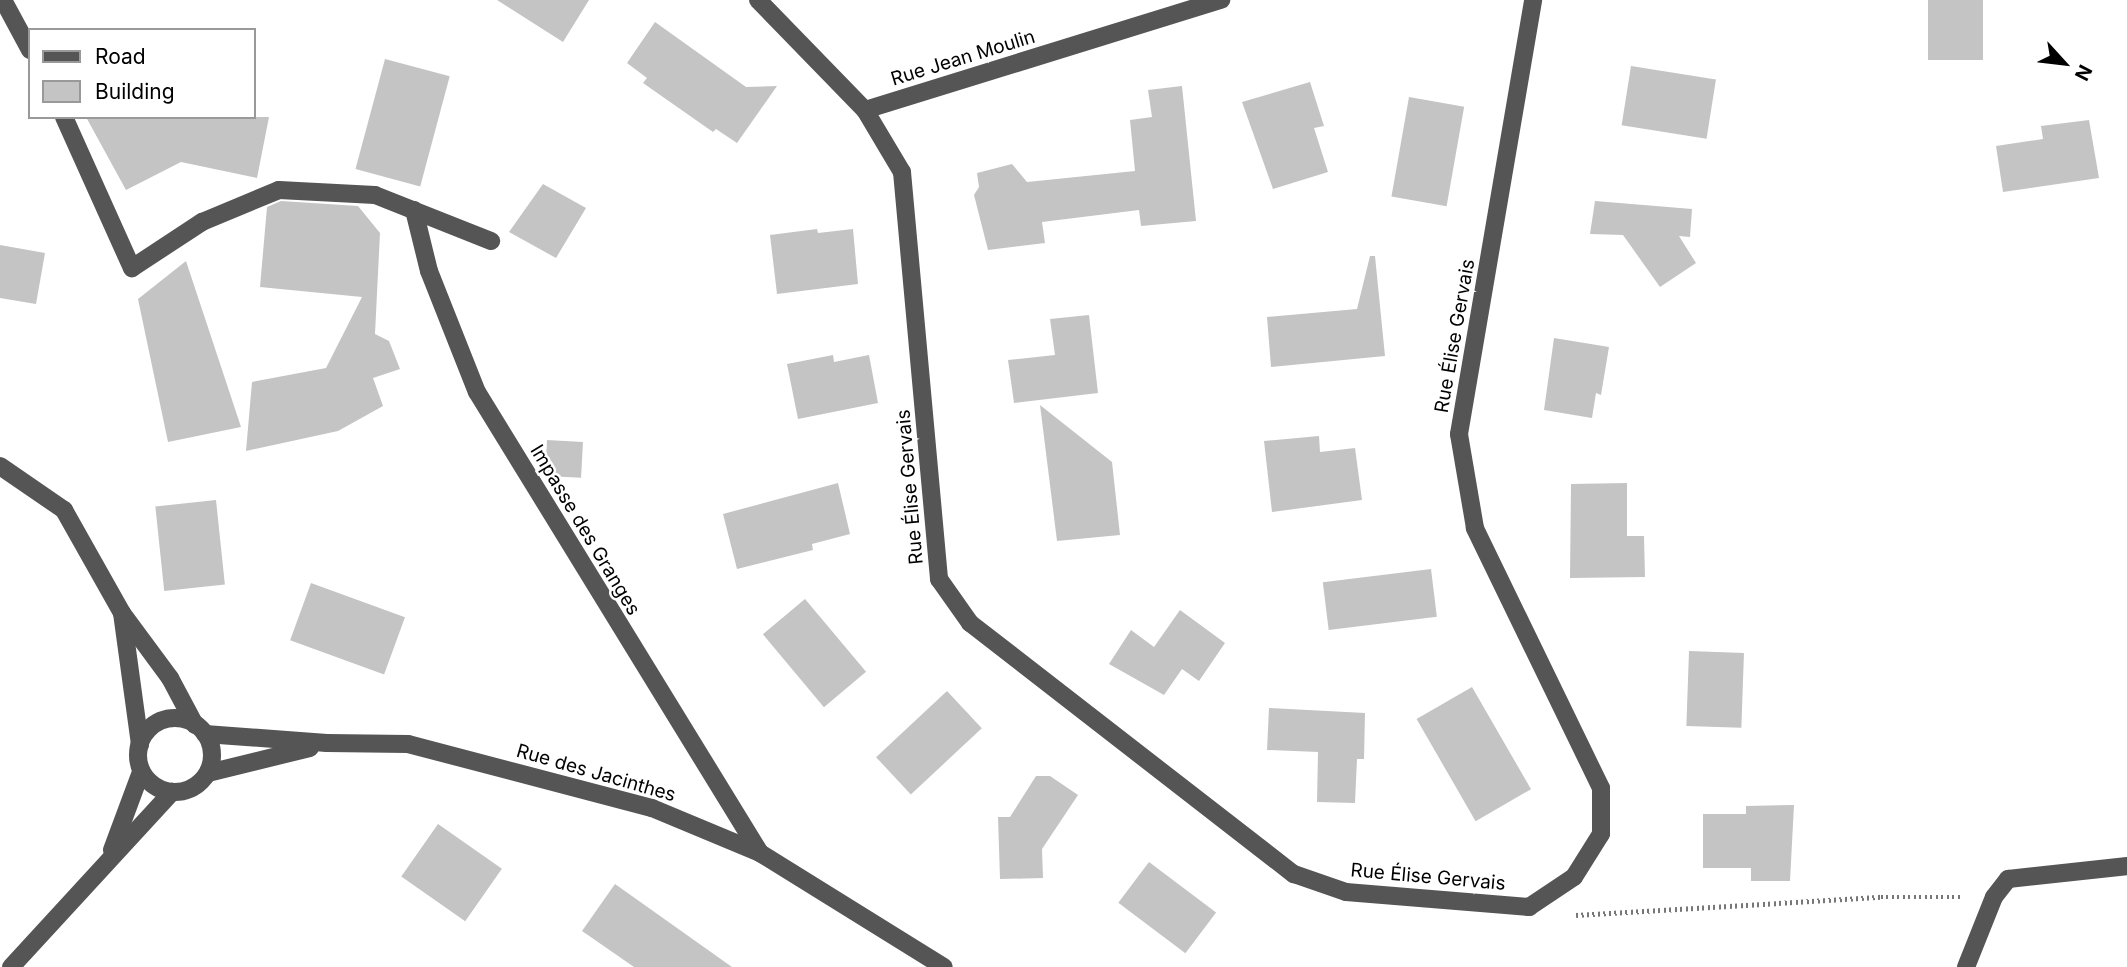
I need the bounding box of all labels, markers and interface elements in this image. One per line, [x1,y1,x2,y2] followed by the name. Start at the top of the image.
[888,25,1038,91] street label: Rue Jean Moulin
[28,28,256,119] legend
[2029,28,2099,98] north arrow
[95,44,146,69] text: Road
[2070,61,2097,84] text: N
[95,79,175,104] text: Building
[1430,257,1480,415] street label: Rue Élise Gervais
[892,409,928,565] street label: Rue Élise Gervais
[525,441,645,619] street label: Impasse des Granges
[514,739,678,807] street label: Rue des Jacinthes
[1350,859,1506,895] street label: Rue Élise Gervais

